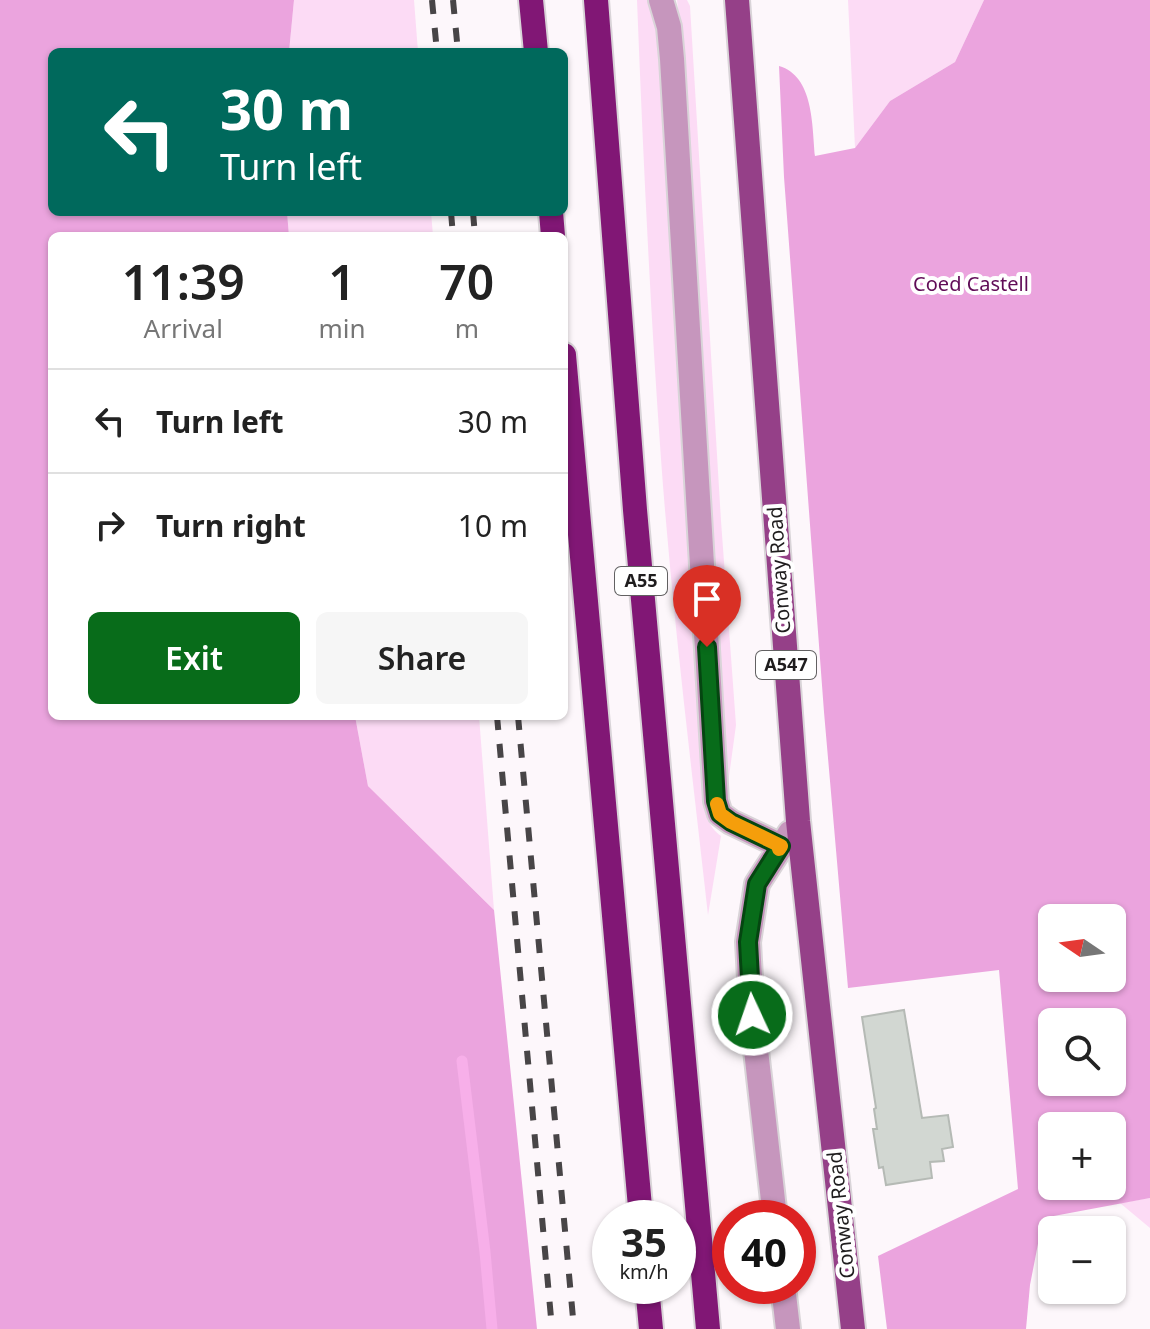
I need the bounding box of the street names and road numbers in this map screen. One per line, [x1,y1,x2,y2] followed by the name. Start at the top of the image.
[761,505,796,635] street label: Conway Road
[615,567,667,595] road number: A55
[756,651,816,679] road number: A547
[820,1150,861,1280] street label: Conway Road

